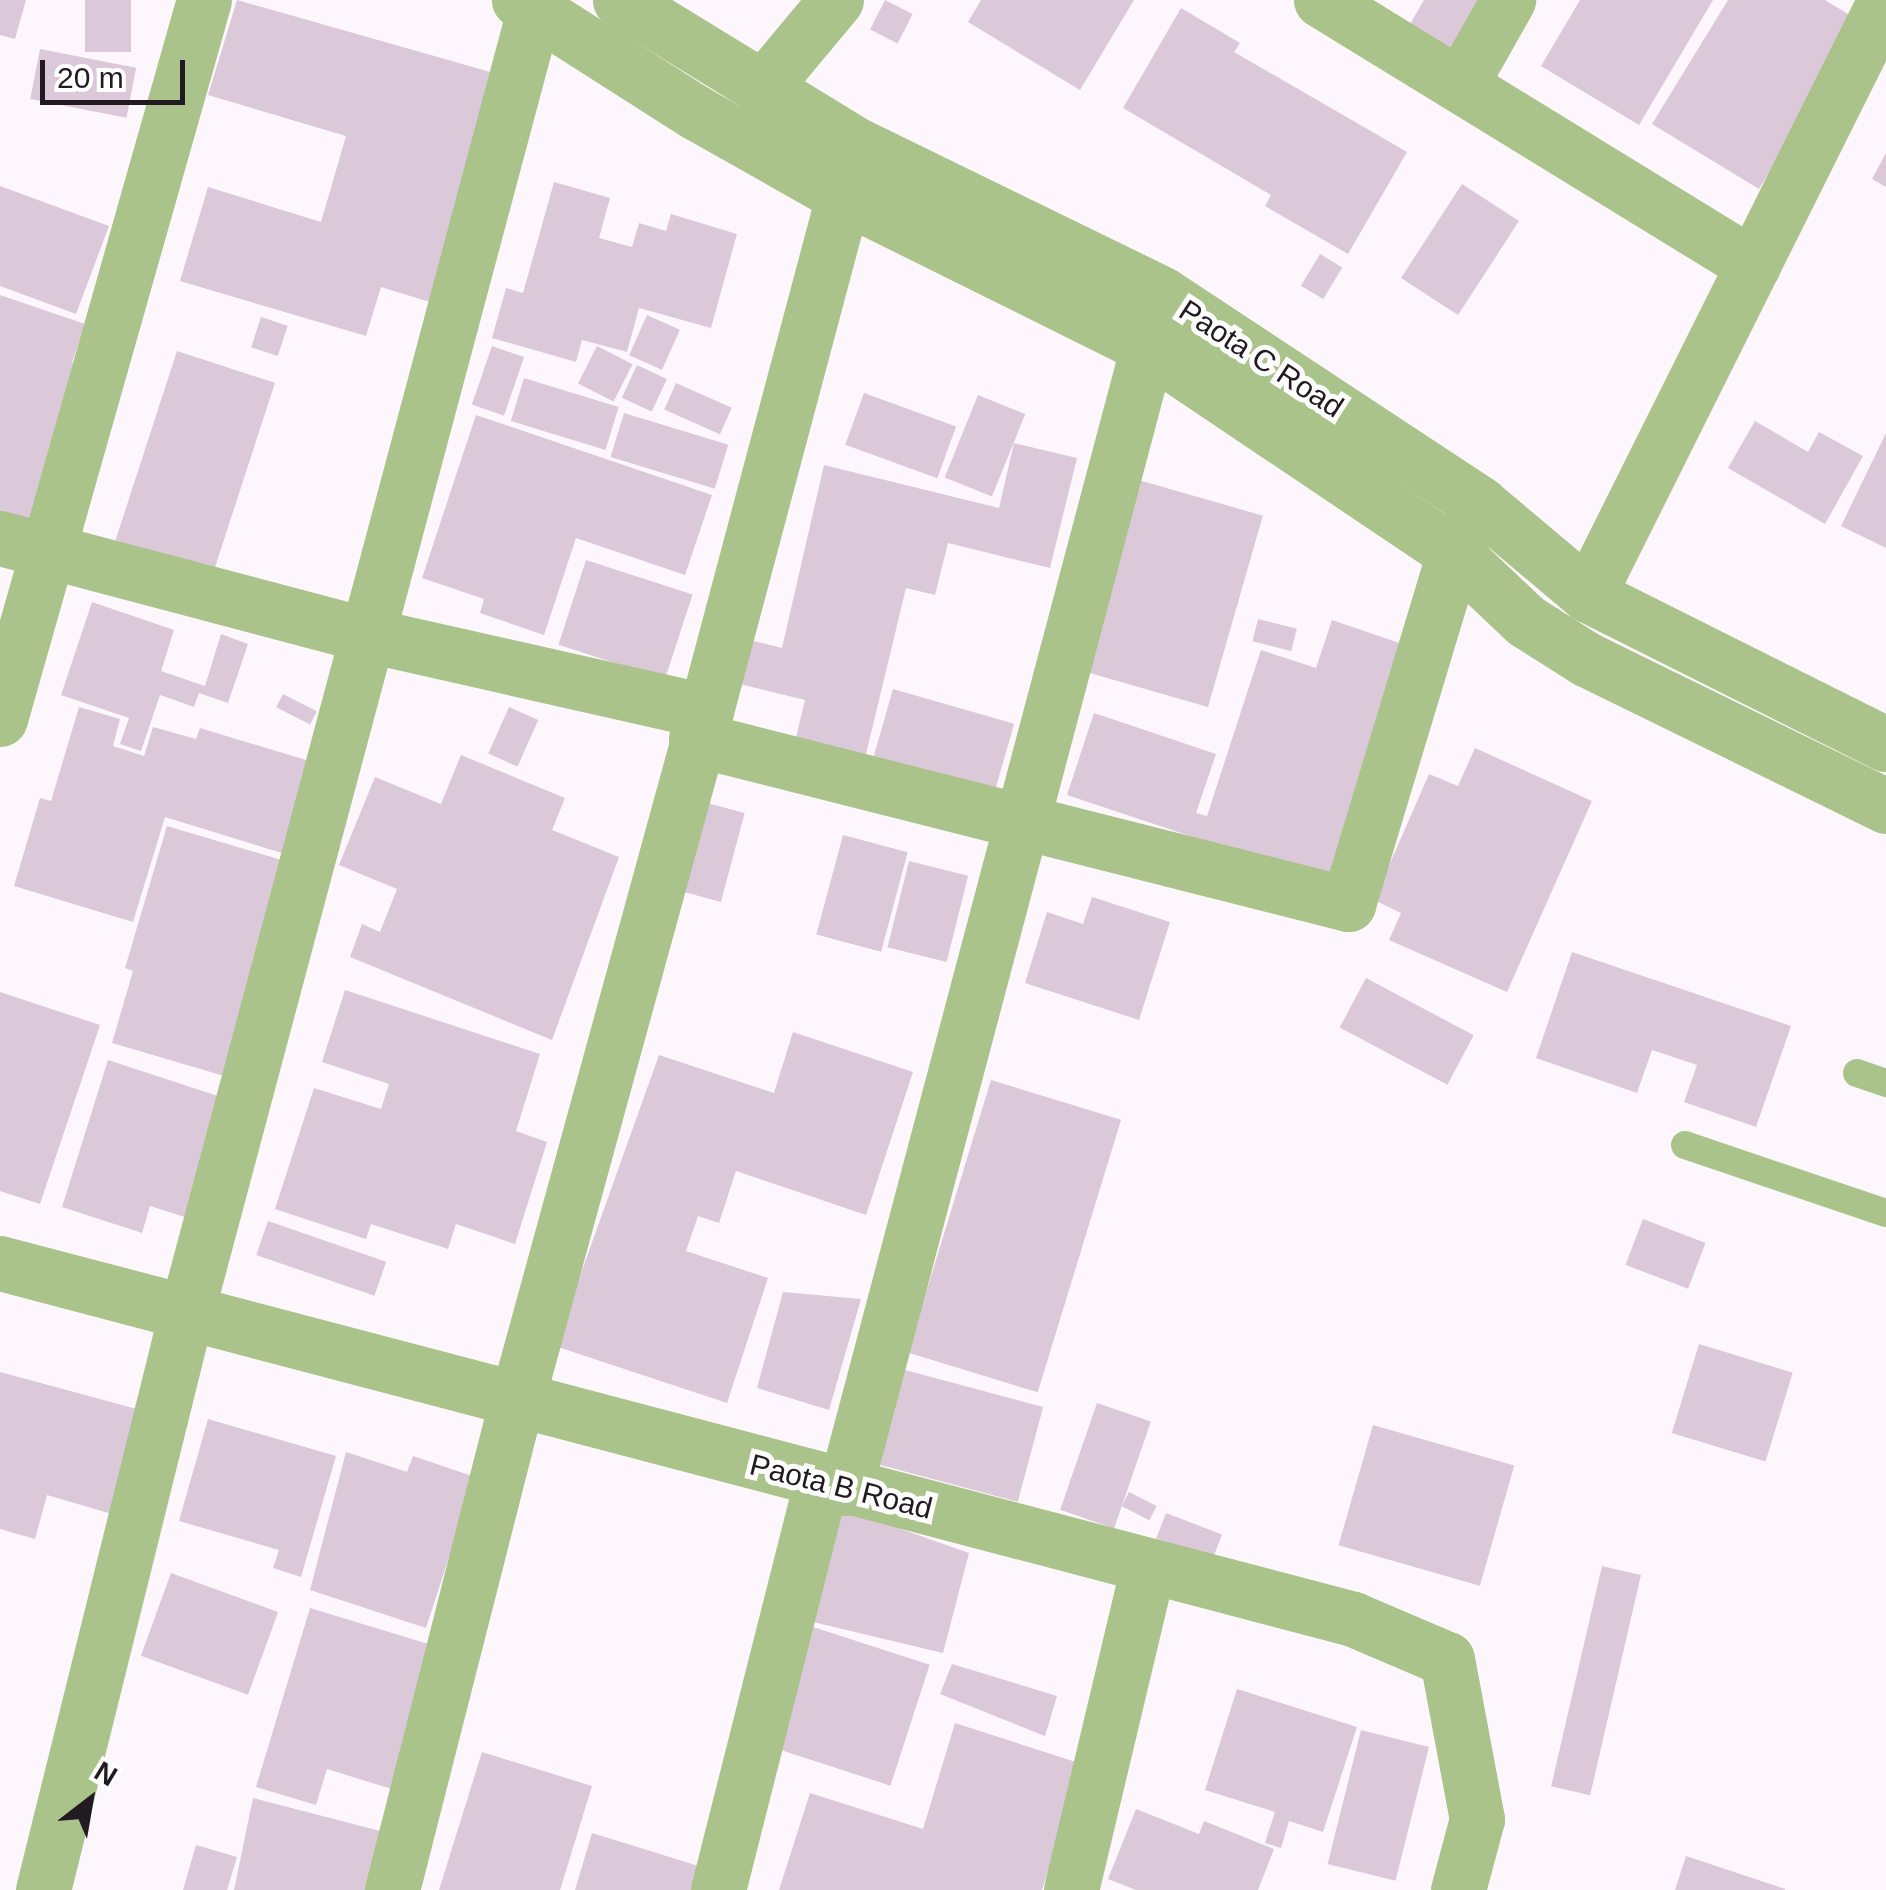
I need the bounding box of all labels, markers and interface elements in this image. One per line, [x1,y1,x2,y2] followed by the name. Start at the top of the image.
[45,40,190,102] scale bar
[57,61,124,94] text: 20 m
[1172,293,1350,425] street label: Paota C Road
[746,1447,936,1527] street label: Paota B Road
[40,1750,140,1850] north arrow
[89,1755,122,1792] text: N

